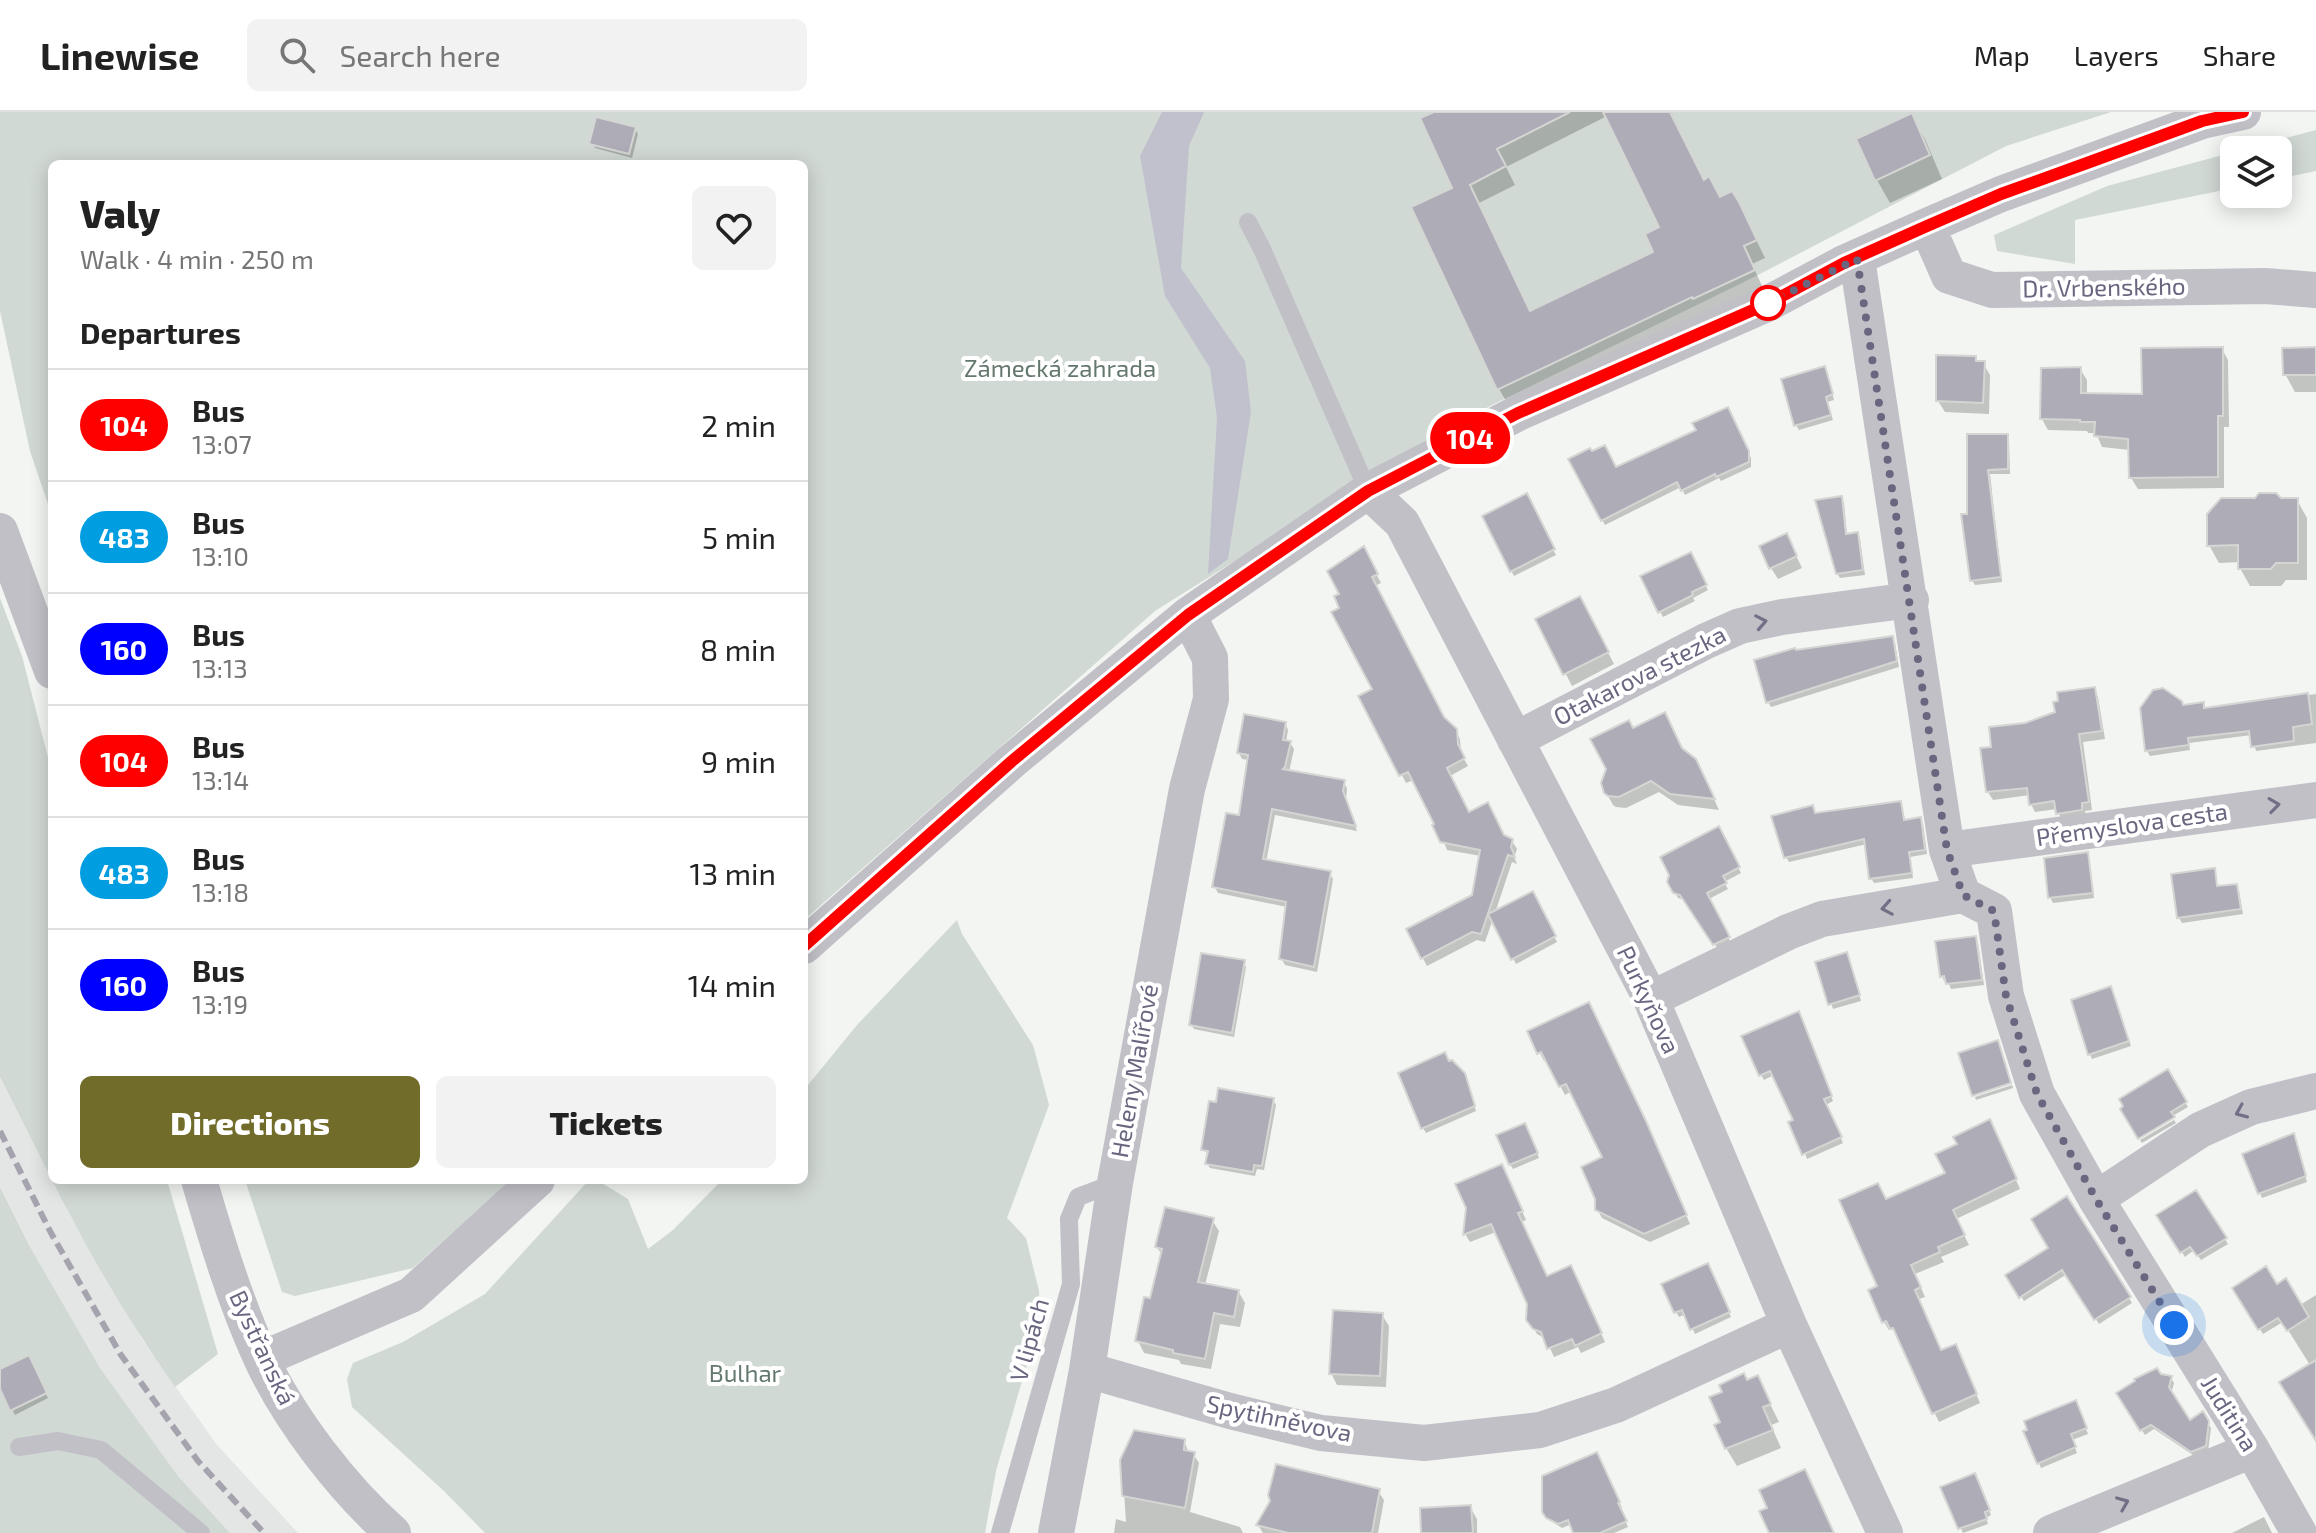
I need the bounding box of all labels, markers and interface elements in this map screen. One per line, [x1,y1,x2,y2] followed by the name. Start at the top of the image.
[247,19,807,91] search box
[40,32,199,78] text: Linewise
[275,33,319,77] icon: search
[339,37,501,73] text: Search here
[1974,38,2030,72] text: Map
[2074,38,2159,72] text: Layers
[2203,38,2276,72] text: Share
[2220,136,2292,208] map controls
[2220,136,2292,208] button: layers
[692,186,776,270] button: heart
[80,190,160,236] text: Valy
[80,243,314,274] text: Walk · 4 min · 250 m
[2022,271,2186,302] street label: Dr. Vrbenského
[1751,286,1785,320] unlabelled marker
[80,314,241,350] text: Departures
[964,353,1156,382] park label: Zámecká zahrada
[192,392,245,428] text: Bus
[701,407,776,443] text: 2 min
[100,408,148,442] text: 104
[1424,412,1516,464] line badge: 104
[1446,421,1494,455] text: 104
[192,428,252,459] text: 13:07
[192,504,245,540] text: Bus
[702,519,776,555] text: 5 min
[98,520,150,554] text: 483
[192,540,249,571] text: 13:10
[1755,614,1768,631] one-way arrow
[192,616,245,652] text: Bus
[1548,619,1730,731] street label: Otakarova stezka
[700,631,776,667] text: 8 min
[101,632,147,666] text: 160
[192,652,248,683] text: 13:13
[192,728,245,764] text: Bus
[701,743,776,779] text: 9 min
[100,744,148,778] text: 104
[192,764,249,795] text: 13:14
[2034,796,2229,851] street label: Přemyslova cesta
[2267,797,2281,814] one-way arrow
[192,840,245,876] text: Bus
[690,855,776,891] text: 13 min
[98,856,150,890] text: 483
[192,876,249,907] text: 13:18
[1880,899,1893,916] one-way arrow
[1612,941,1687,1058] street label: Purkyňova
[192,952,245,988] text: Bus
[688,967,776,1003] text: 14 min
[101,968,147,1002] text: 160
[1104,982,1163,1160] street label: Heleny Malířové
[192,988,248,1019] text: 13:19
[80,1076,420,1168] button: Directions
[436,1076,776,1168] button: Tickets
[2235,1103,2249,1119] one-way arrow
[224,1285,303,1409] street label: Bystřanská
[1003,1295,1054,1385] street label: V lipách
[2154,1305,2194,1345] your location
[709,1358,782,1387] park label: Bulhar
[2196,1370,2265,1456] street label: Juditina
[1204,1388,1355,1447] street label: Spytihněvova
[2115,1497,2129,1513] one-way arrow

